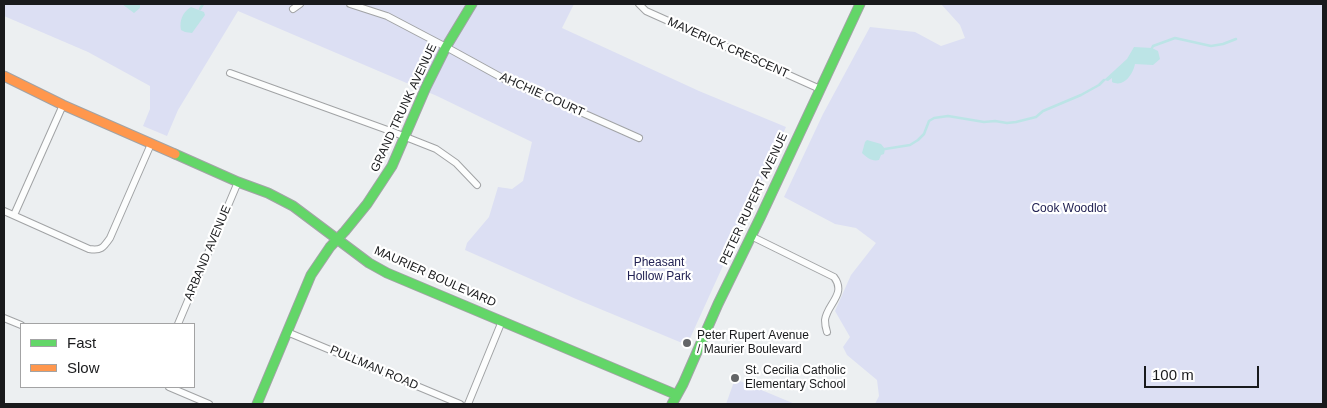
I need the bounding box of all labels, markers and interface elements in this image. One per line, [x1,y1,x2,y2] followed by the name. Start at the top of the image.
[665,15,791,81] street label: MAVERICK CRESCENT
[368,42,440,174] street label: GRAND TRUNK AVENUE
[497,70,587,120] street label: AHCHIE COURT
[717,131,791,267] street label: PETER RUPERT AVENUE
[1031,202,1107,216] park label: Cook Woodlot
[181,203,235,303] street label: ARBAND AVENUE
[372,244,498,310] street label: MAURIER BOULEVARD
[627,256,691,284] park label: Pheasant Hollow Park
[20,323,195,388] legend
[697,329,809,357] place label: Peter Rupert Avenue / Maurier Boulevard
[67,334,96,351] text: Fast
[681,337,693,349] marker: Peter Rupert Avenue / Maurier Boulevard
[328,343,420,393] street label: PULLMAN ROAD
[1147,356,1262,388] scale bar
[67,359,100,376] text: Slow
[745,364,846,392] place label: St. Cecilia Catholic Elementary School
[1152,366,1194,383] text: 100 m
[729,372,741,384] marker: St. Cecilia Catholic Elementary School

